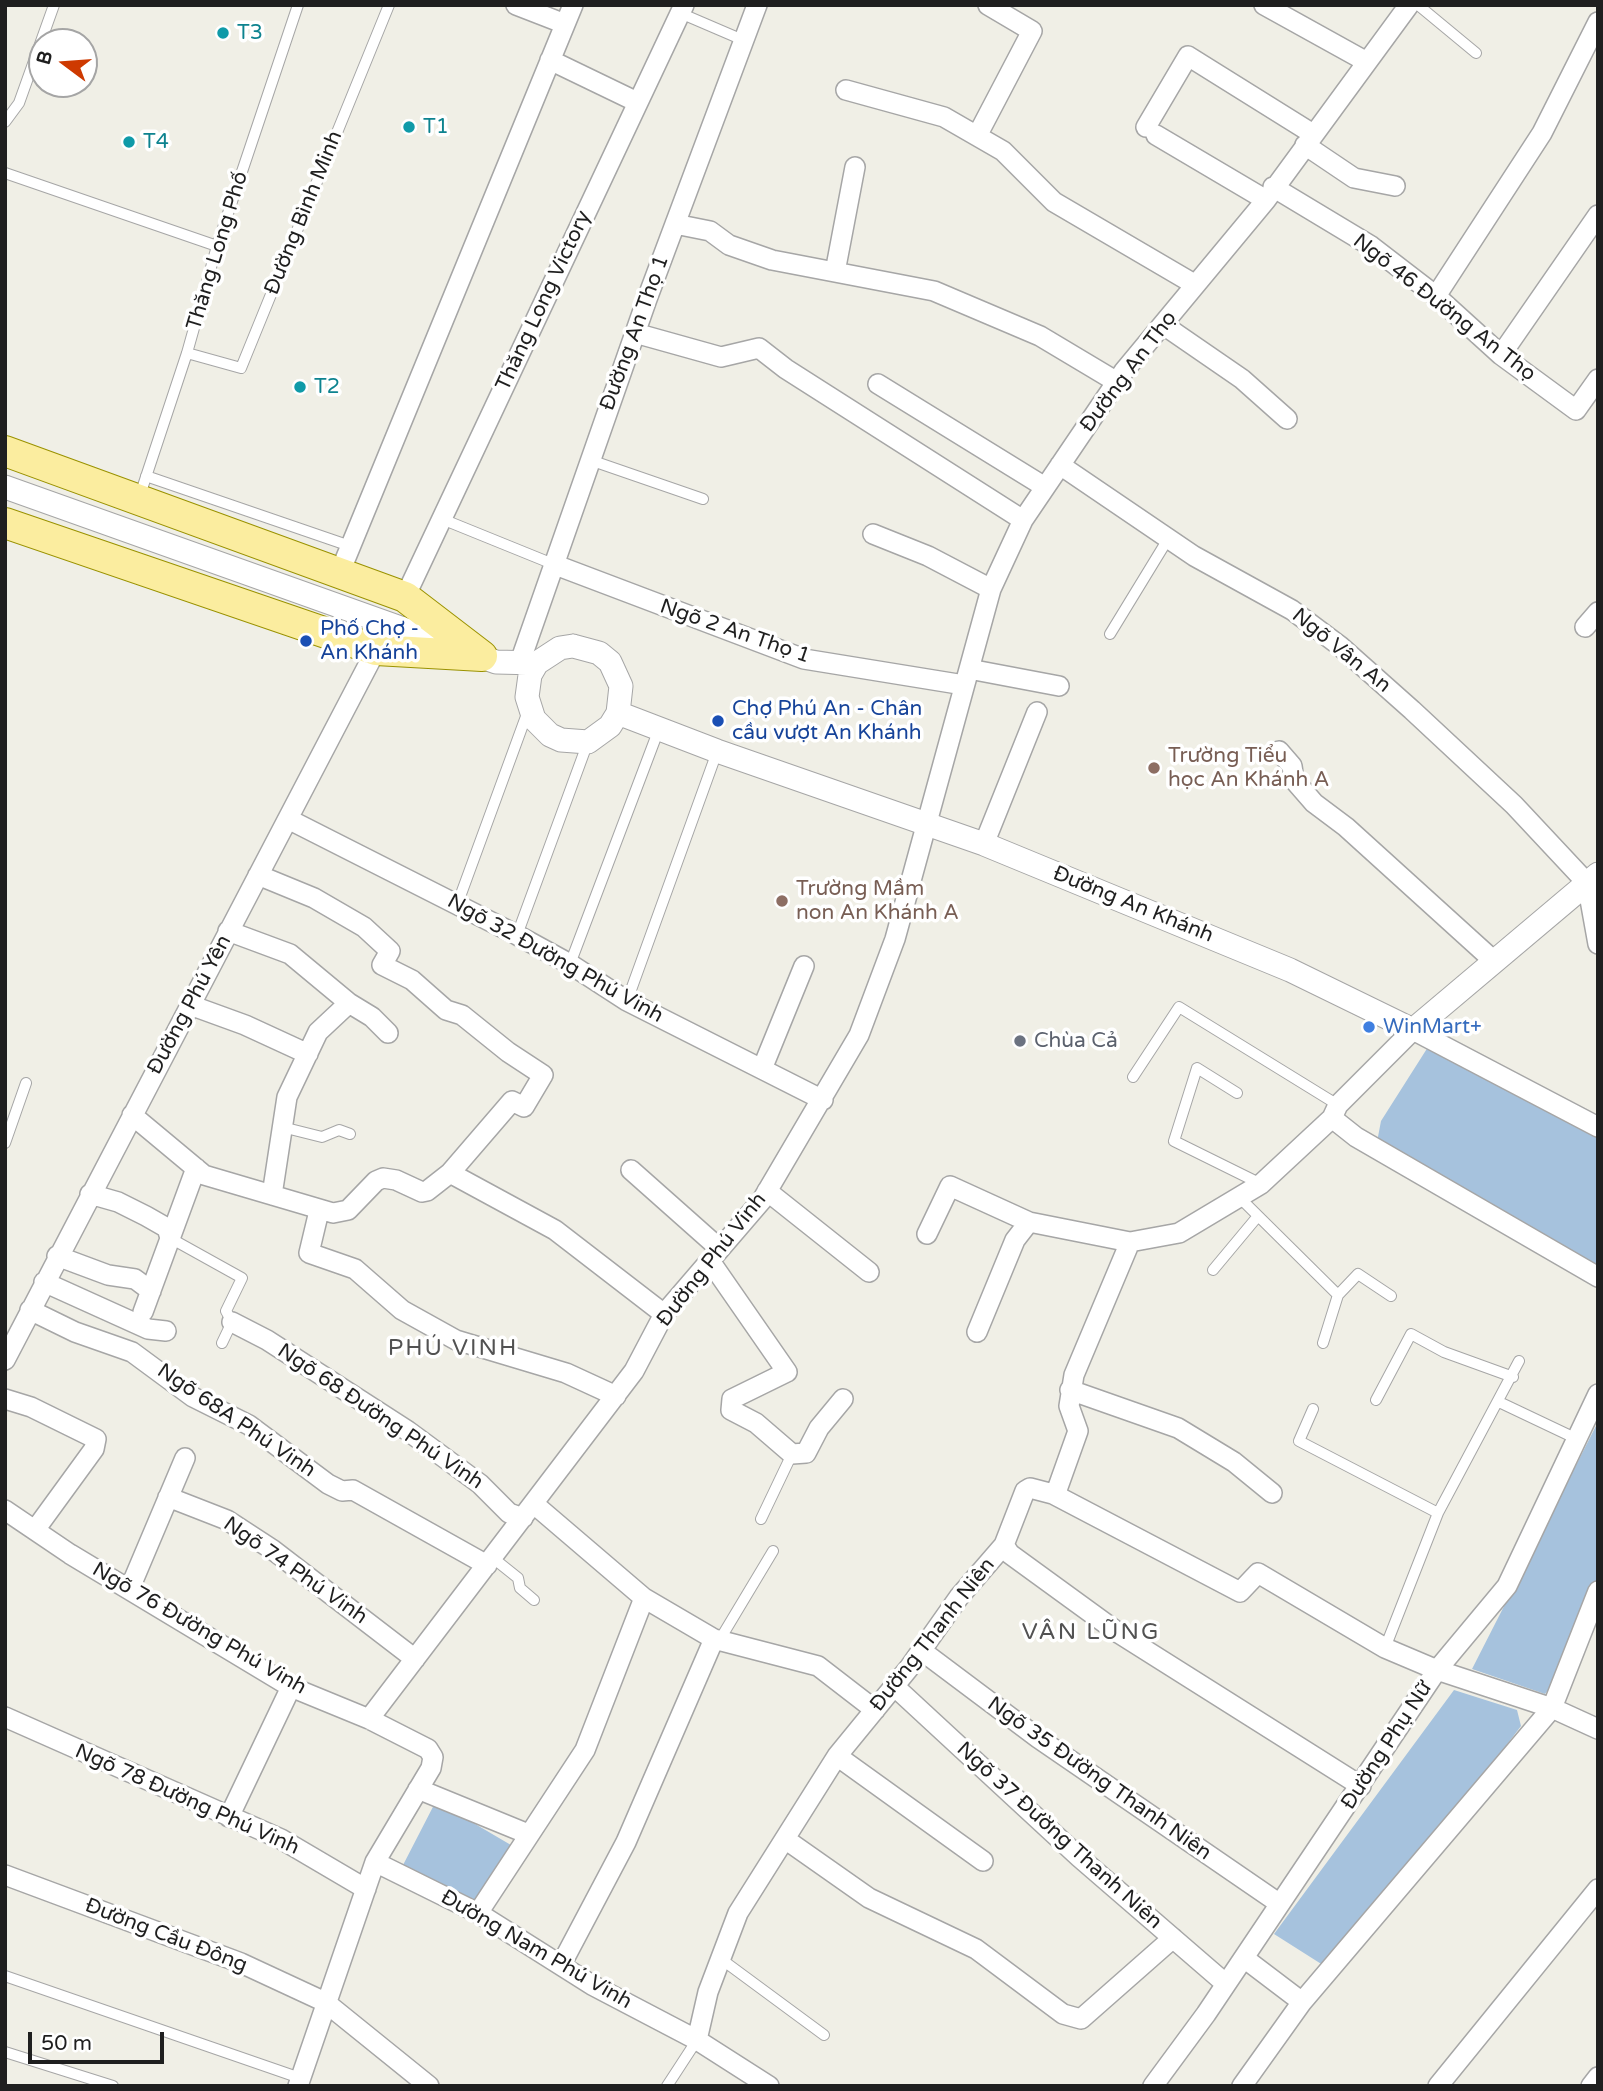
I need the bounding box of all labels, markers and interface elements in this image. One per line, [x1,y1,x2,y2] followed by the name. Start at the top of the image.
[237,20,263,46] place label: T3
[215,25,231,41] marker: T3
[28,28,98,98] north arrow
[32,48,57,67] text: B
[423,114,449,140] place label: T1
[401,119,417,135] marker: T1
[260,127,348,299] street label: Đường Bình Minh
[143,129,169,155] place label: T4
[121,134,137,150] marker: T4
[182,169,254,333] street label: Thăng Long Phố
[491,207,597,395] street label: Thăng Long Victory
[1348,229,1540,387] street label: Ngõ 46 Đường An Thọ
[595,252,675,414] street label: Đường An Thọ 1
[1075,307,1183,437] street label: Đường An Thọ
[314,374,340,400] place label: T2
[292,379,308,395] marker: T2
[657,594,813,670] street label: Ngõ 2 An Thọ 1
[1287,603,1395,699] street label: Ngõ Vân An
[320,616,419,666] place label: Phố Chợ - An Khánh
[298,633,314,649] marker: Phố Chợ - An Khánh
[732,696,922,746] place label: Chợ Phú An - Chân cầu vượt An Khánh
[710,713,726,729] marker: Chợ Phú An - Chân cầu vượt An Khánh
[1168,743,1329,793] place label: Trường Tiểu học An Khánh A
[1146,760,1162,776] marker: Trường Tiểu học An Khánh A
[1049,861,1217,949] street label: Đường An Khánh
[796,876,959,926] place label: Trường Mầm non An Khánh A
[443,889,667,1029] street label: Ngõ 32 Đường Phú Vinh
[774,893,790,909] marker: Trường Mầm non An Khánh A
[143,931,237,1079] street label: Đường Phú Yên
[1383,1014,1482,1040] place label: WinMart+
[1361,1019,1377,1035] marker: WinMart+
[1034,1028,1118,1054] place label: Chùa Cả
[1012,1033,1028,1049] marker: Chùa Cả
[652,1188,772,1332] street label: Đường Phú Vinh
[389,1335,517,1363] district label: PHÚ VINH
[272,1339,488,1495] street label: Ngõ 68 Đường Phú Vinh
[152,1359,320,1483] street label: Ngõ 68A Phú Vinh
[218,1512,372,1630] street label: Ngõ 74 Phú Vinh
[865,1553,1001,1717] street label: Đường Thanh Niên
[87,1557,311,1701] street label: Ngõ 76 Đường Phú Vinh
[1023,1619,1159,1647] district label: VÂN LŨNG
[1336,1677,1438,1815] street label: Đường Phụ Nữ
[982,1692,1216,1866] street label: Ngõ 35 Đường Thanh Niên
[951,1737,1167,1935] street label: Ngõ 37 Đường Thanh Niên
[71,1739,303,1861] street label: Ngõ 78 Đường Phú Vinh
[436,1885,636,2015] street label: Đường Nam Phú Vinh
[81,1893,251,1979] street label: Đường Cầu Đông
[32,2018,168,2062] scale bar
[41,2031,92,2056] text: 50 m

